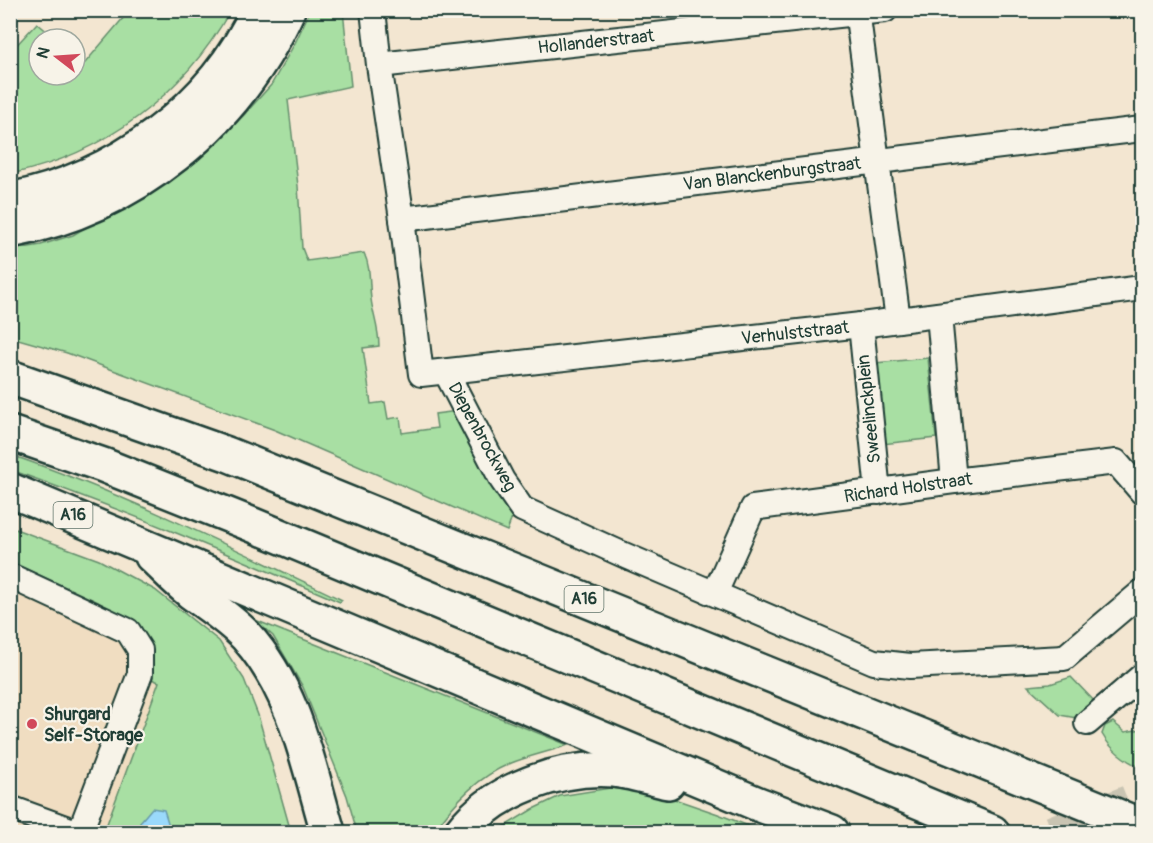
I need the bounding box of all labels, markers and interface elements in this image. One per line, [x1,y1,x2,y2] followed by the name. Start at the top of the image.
[537,24,656,60] street label: Hollanderstraat
[27,27,87,87] north arrow
[32,45,55,61] text: N
[682,152,863,196] street label: Van Blanckenburgstraat
[740,316,851,350] street label: Verhulststraat
[852,353,886,465] street label: Sweelinckplein
[442,378,522,496] street label: Diepenbrockweg
[843,468,974,508] street label: Richard Holstraat
[54,502,92,528] road number: A16
[564,586,604,612] road number: A16
[44,703,144,747] place label: Shurgard Self-Storage
[25,717,39,731] marker: Shurgard Self-Storage

